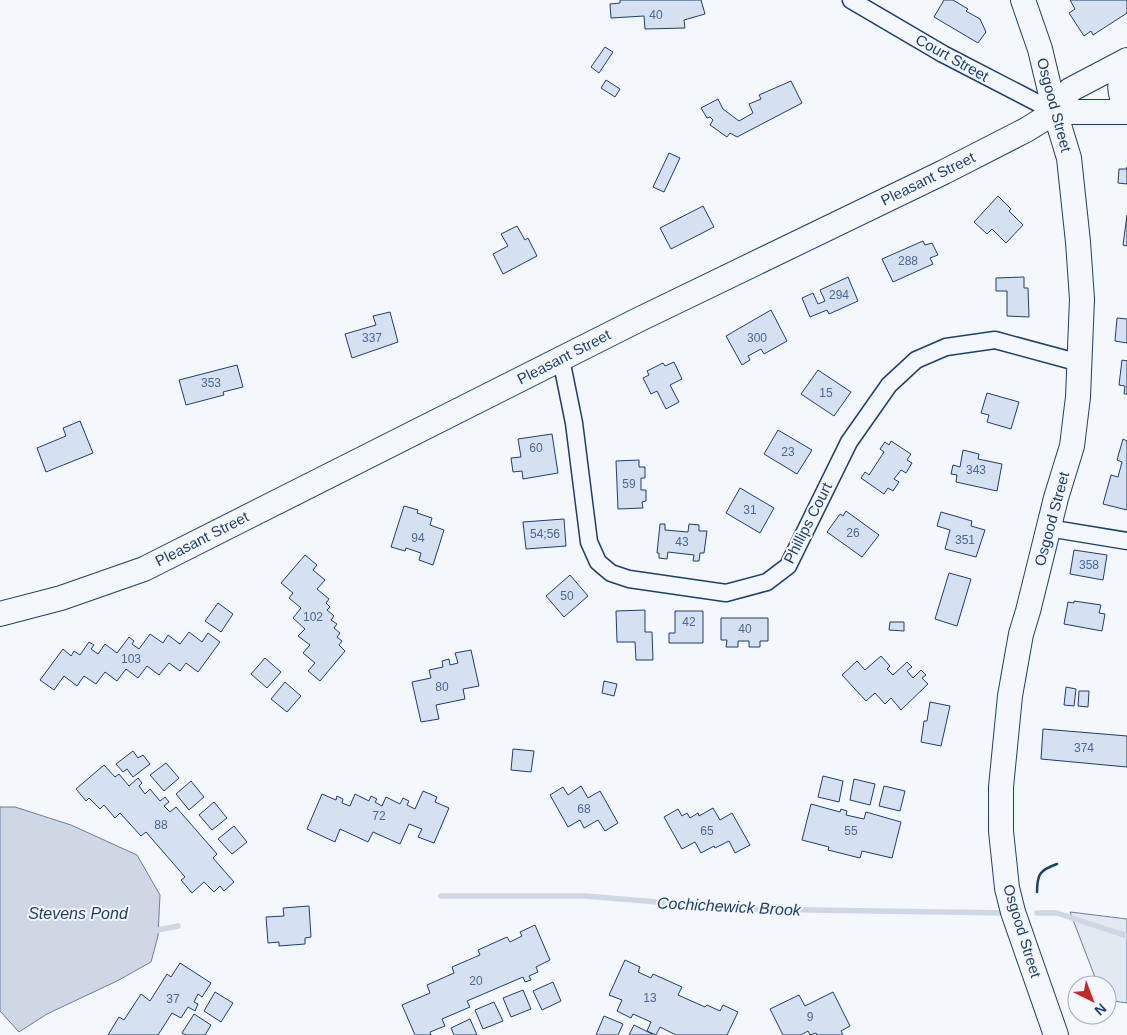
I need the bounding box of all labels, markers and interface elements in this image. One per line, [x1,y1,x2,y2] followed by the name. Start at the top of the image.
[649,8,663,22] house number: 40
[913,31,992,85] street label: Court Street
[1034,56,1075,155] street label: Osgood Street
[878,148,978,209] street label: Pleasant Street
[898,254,918,268] house number: 288
[829,288,849,302] house number: 294
[514,325,614,387] street label: Pleasant Street
[362,331,382,345] house number: 337
[747,331,767,345] house number: 300
[201,376,221,390] house number: 353
[819,386,833,400] house number: 15
[529,441,543,455] house number: 60
[781,445,795,459] house number: 23
[966,463,986,477] house number: 343
[1031,469,1072,568] street label: Osgood Street
[622,477,636,491] house number: 59
[780,479,836,566] street label: Phillips Court
[743,503,757,517] house number: 31
[152,507,252,569] street label: Pleasant Street
[846,526,860,540] house number: 26
[530,527,560,541] house number: 54;56
[411,531,425,545] house number: 94
[955,533,975,547] house number: 351
[675,535,689,549] house number: 43
[1079,558,1099,572] house number: 358
[560,589,574,603] house number: 50
[303,610,323,624] house number: 102
[682,615,696,629] house number: 42
[738,622,752,636] house number: 40
[121,652,141,666] house number: 103
[435,680,449,694] house number: 80
[1074,741,1094,755] house number: 374
[577,802,591,816] house number: 68
[372,809,386,823] house number: 72
[154,818,168,832] house number: 88
[700,824,714,838] house number: 65
[844,824,858,838] house number: 55
[1000,882,1045,980] street label: Osgood Street
[657,894,802,919] water label: Cochichewick Brook
[28,905,129,922] water label: Stevens Pond
[469,974,483,988] house number: 20
[1067,975,1117,1025] north arrow
[643,991,657,1005] house number: 13
[166,992,180,1006] house number: 37
[1092,1000,1110,1019] text: N
[807,1010,814,1024] house number: 9

